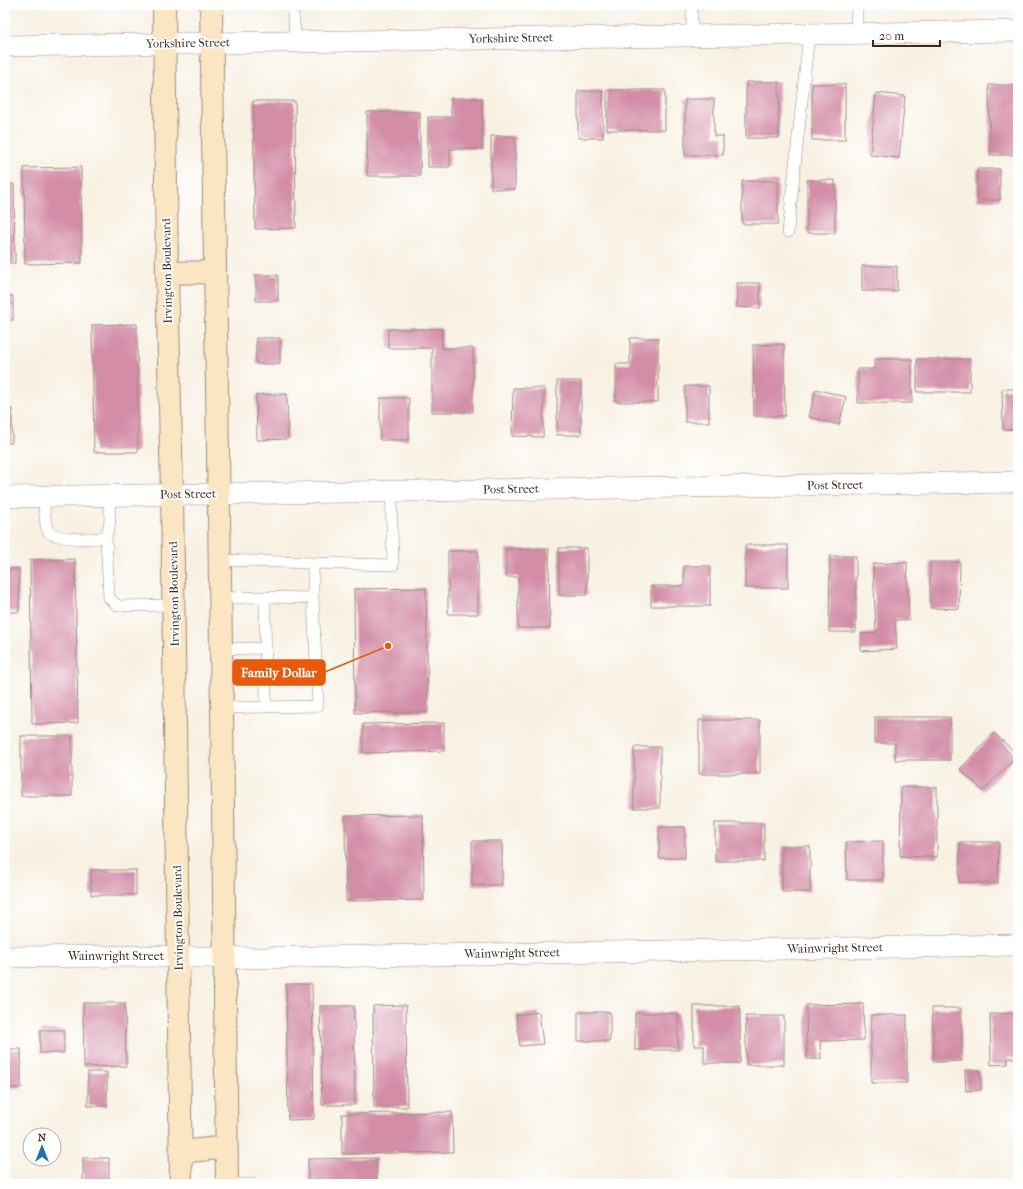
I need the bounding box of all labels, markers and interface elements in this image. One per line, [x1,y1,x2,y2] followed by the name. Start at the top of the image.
[873,22,940,48] scale bar
[879,29,904,43] text: 20 m
[468,30,554,46] street label: Yorkshire Street
[145,35,231,51] street label: Yorkshire Street
[159,218,175,324] street label: Irvington Boulevard
[807,477,864,492] street label: Post Street
[483,481,540,496] street label: Post Street
[160,486,217,501] street label: Post Street
[166,541,182,647] street label: Irvington Boulevard
[233,660,325,685] callout: Family Dollar
[240,665,317,681] text: Family Dollar
[170,865,186,971] street label: Irvington Boulevard
[786,940,884,956] street label: Wainwright Street
[463,945,561,961] street label: Wainwright Street
[67,949,165,963] street label: Wainwright Street
[22,1127,62,1167] north arrow
[38,1131,47,1144] text: N

